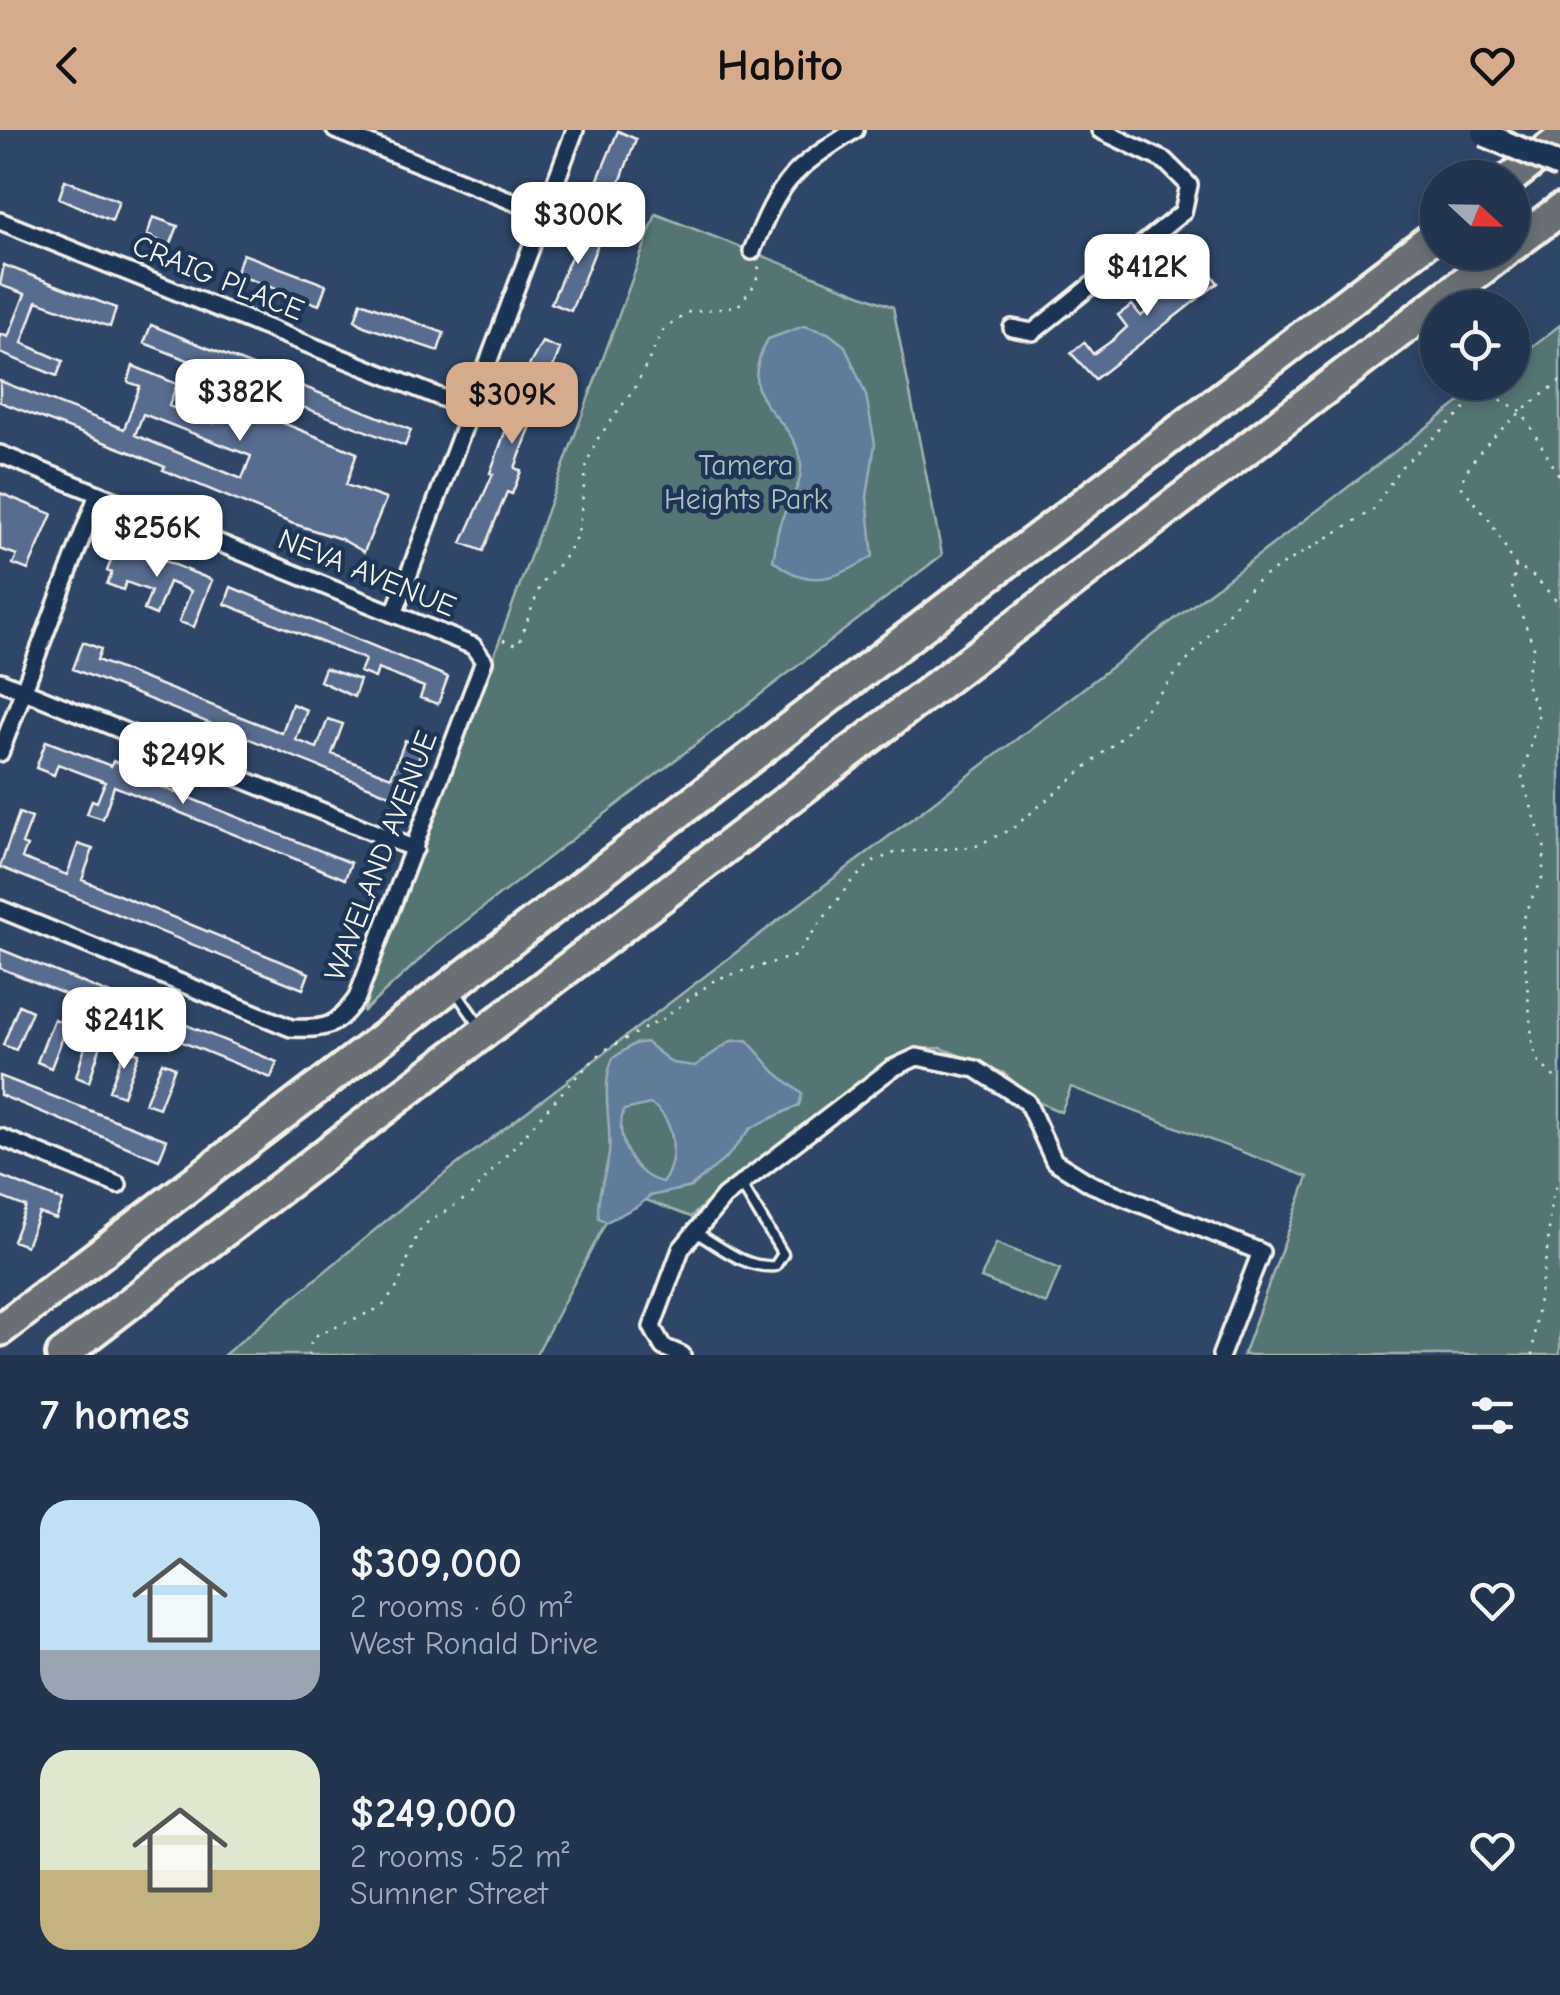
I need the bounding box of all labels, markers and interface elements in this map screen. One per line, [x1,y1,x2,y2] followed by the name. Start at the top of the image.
[40,38,95,93] icon: back
[1465,38,1520,93] icon: heart
[717,39,843,91] text: Habito
[1420,160,1530,270] north arrow
[1420,160,1530,400] map controls
[508,182,648,267] pin: $300K
[533,196,623,233] text: $300K
[127,228,309,328] street label: CRAIG PLACE
[1077,234,1217,319] pin: $412K
[1107,248,1187,285] text: $412K
[1420,290,1530,400] button: locate
[170,359,310,444] pin: $382K
[442,362,582,447] pin: $309K
[197,373,283,410] text: $382K
[468,376,556,413] text: $309K
[664,448,828,517] park label: Tamera Heights Park
[87,495,227,580] pin: $256K
[114,509,200,546] text: $256K
[273,521,461,625] street label: NEVA AVENUE
[113,722,253,807] pin: $249K
[317,726,445,986] street label: WAVELAND AVENUE
[141,736,225,773] text: $249K
[54,987,194,1072] pin: $241K
[84,1001,164,1038] text: $241K
[1465,1388,1520,1443] icon: filters
[40,1391,190,1440] text: 7 homes
[350,1539,522,1588] text: $309,000
[120,1540,240,1660] icon: home
[1465,1573,1520,1628] icon: heart
[350,1588,572,1625] text: 2 rooms · 60 m²
[350,1625,598,1662] text: West Ronald Drive
[350,1789,517,1838] text: $249,000
[120,1790,240,1910] icon: home
[1465,1823,1520,1878] icon: heart
[350,1838,569,1875] text: 2 rooms · 52 m²
[350,1875,548,1912] text: Sumner Street

